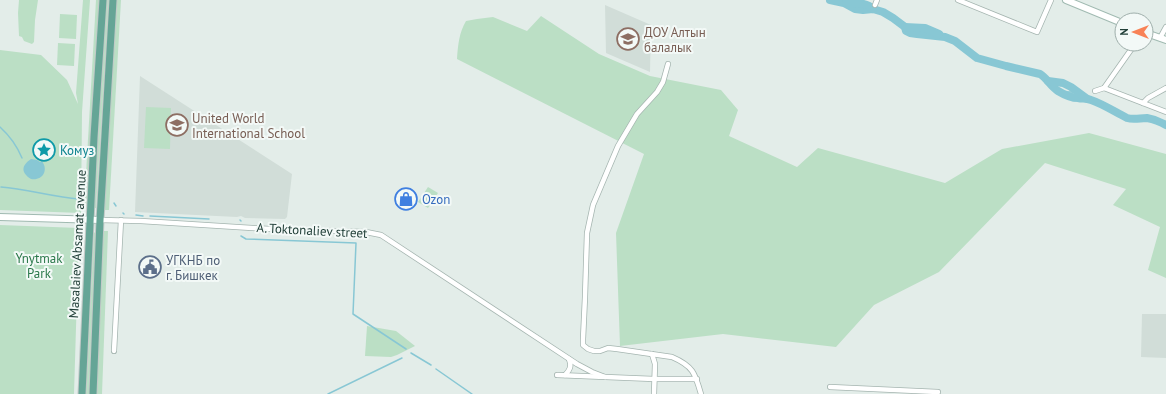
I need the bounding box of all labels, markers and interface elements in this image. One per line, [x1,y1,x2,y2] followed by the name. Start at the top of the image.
[1114,12,1154,52] north arrow
[644,24,706,56] place label: ДОУ Алтын балалык
[615,26,641,52] school or university icon: ДОУ Алтын балалык
[1117,28,1131,36] text: N
[192,110,305,142] place label: United World International School
[164,112,190,138] school or university icon: United World International School
[31,137,57,163] place icon: Комуз
[60,142,94,159] place label: Комуз
[65,169,90,319] street label: Masalaiev Absamat avenue
[393,186,419,212] shop icon: Ozon
[422,191,450,208] place label: Ozon
[256,219,368,242] street label: A. Toktonaliev street
[15,250,63,282] park label: Ynytmak Park
[166,252,220,284] place label: УГКНБ по г. Бишкек
[137,254,163,280] public building icon: УГКНБ по г. Бишкек

